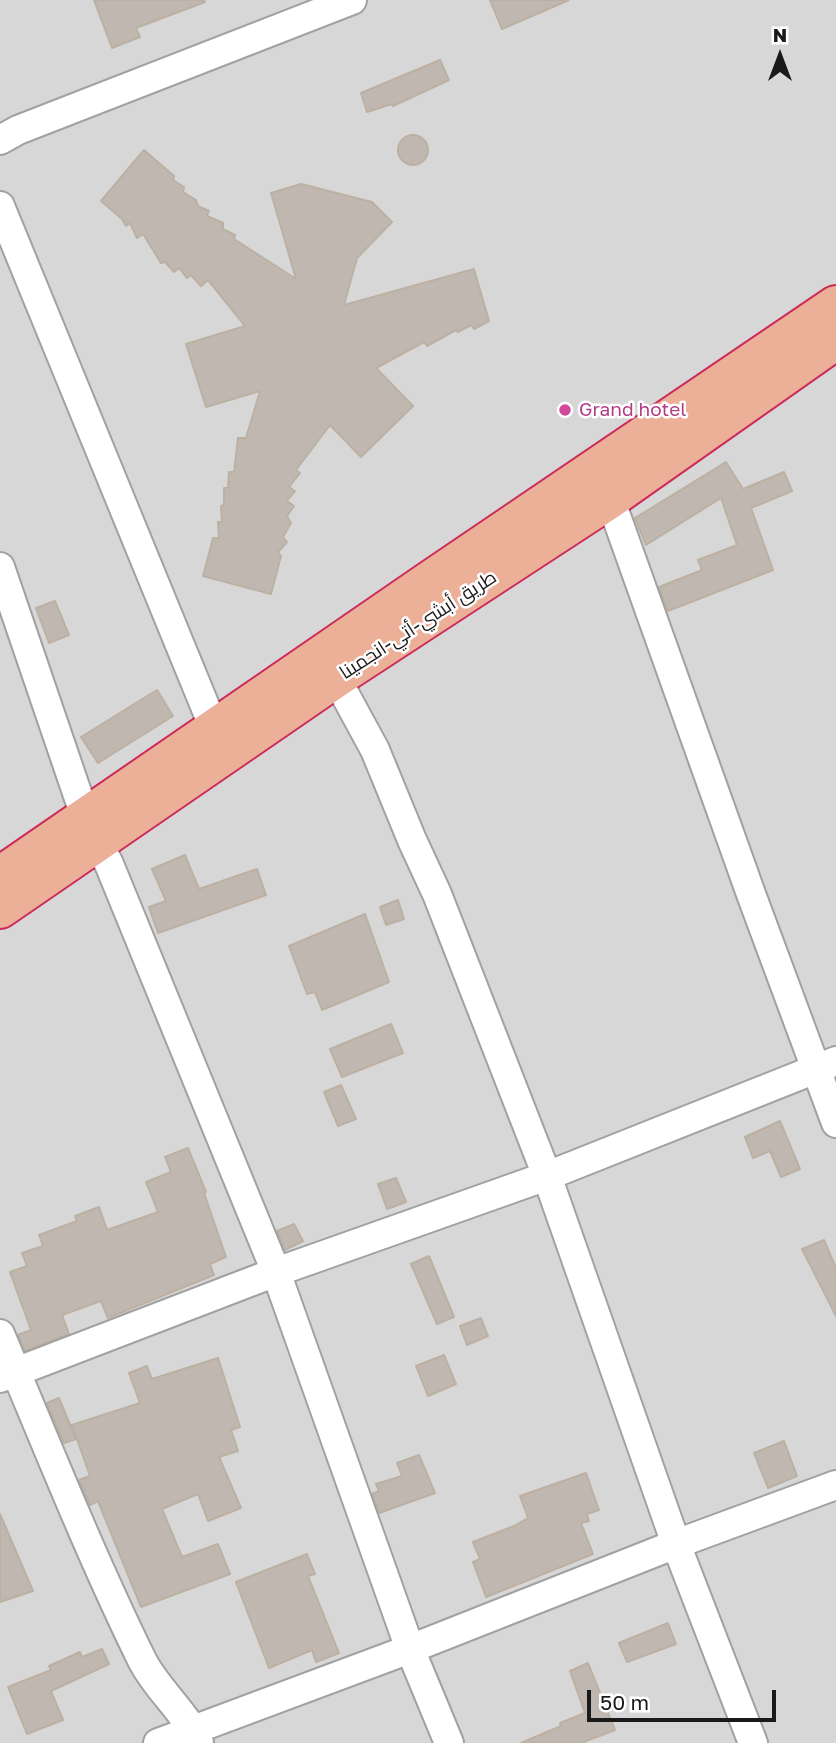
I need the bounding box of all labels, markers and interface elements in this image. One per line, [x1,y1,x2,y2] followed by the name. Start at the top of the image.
[745,21,815,91] north arrow
[773,23,787,46] text: N
[579,399,686,421] place label: Grand hotel
[557,402,573,418] marker: Grand hotel
[335,566,501,684] street label: طريق أبشي-أتي-انجمينا
[591,1676,780,1720] scale bar
[600,1689,649,1715] text: 50 m

